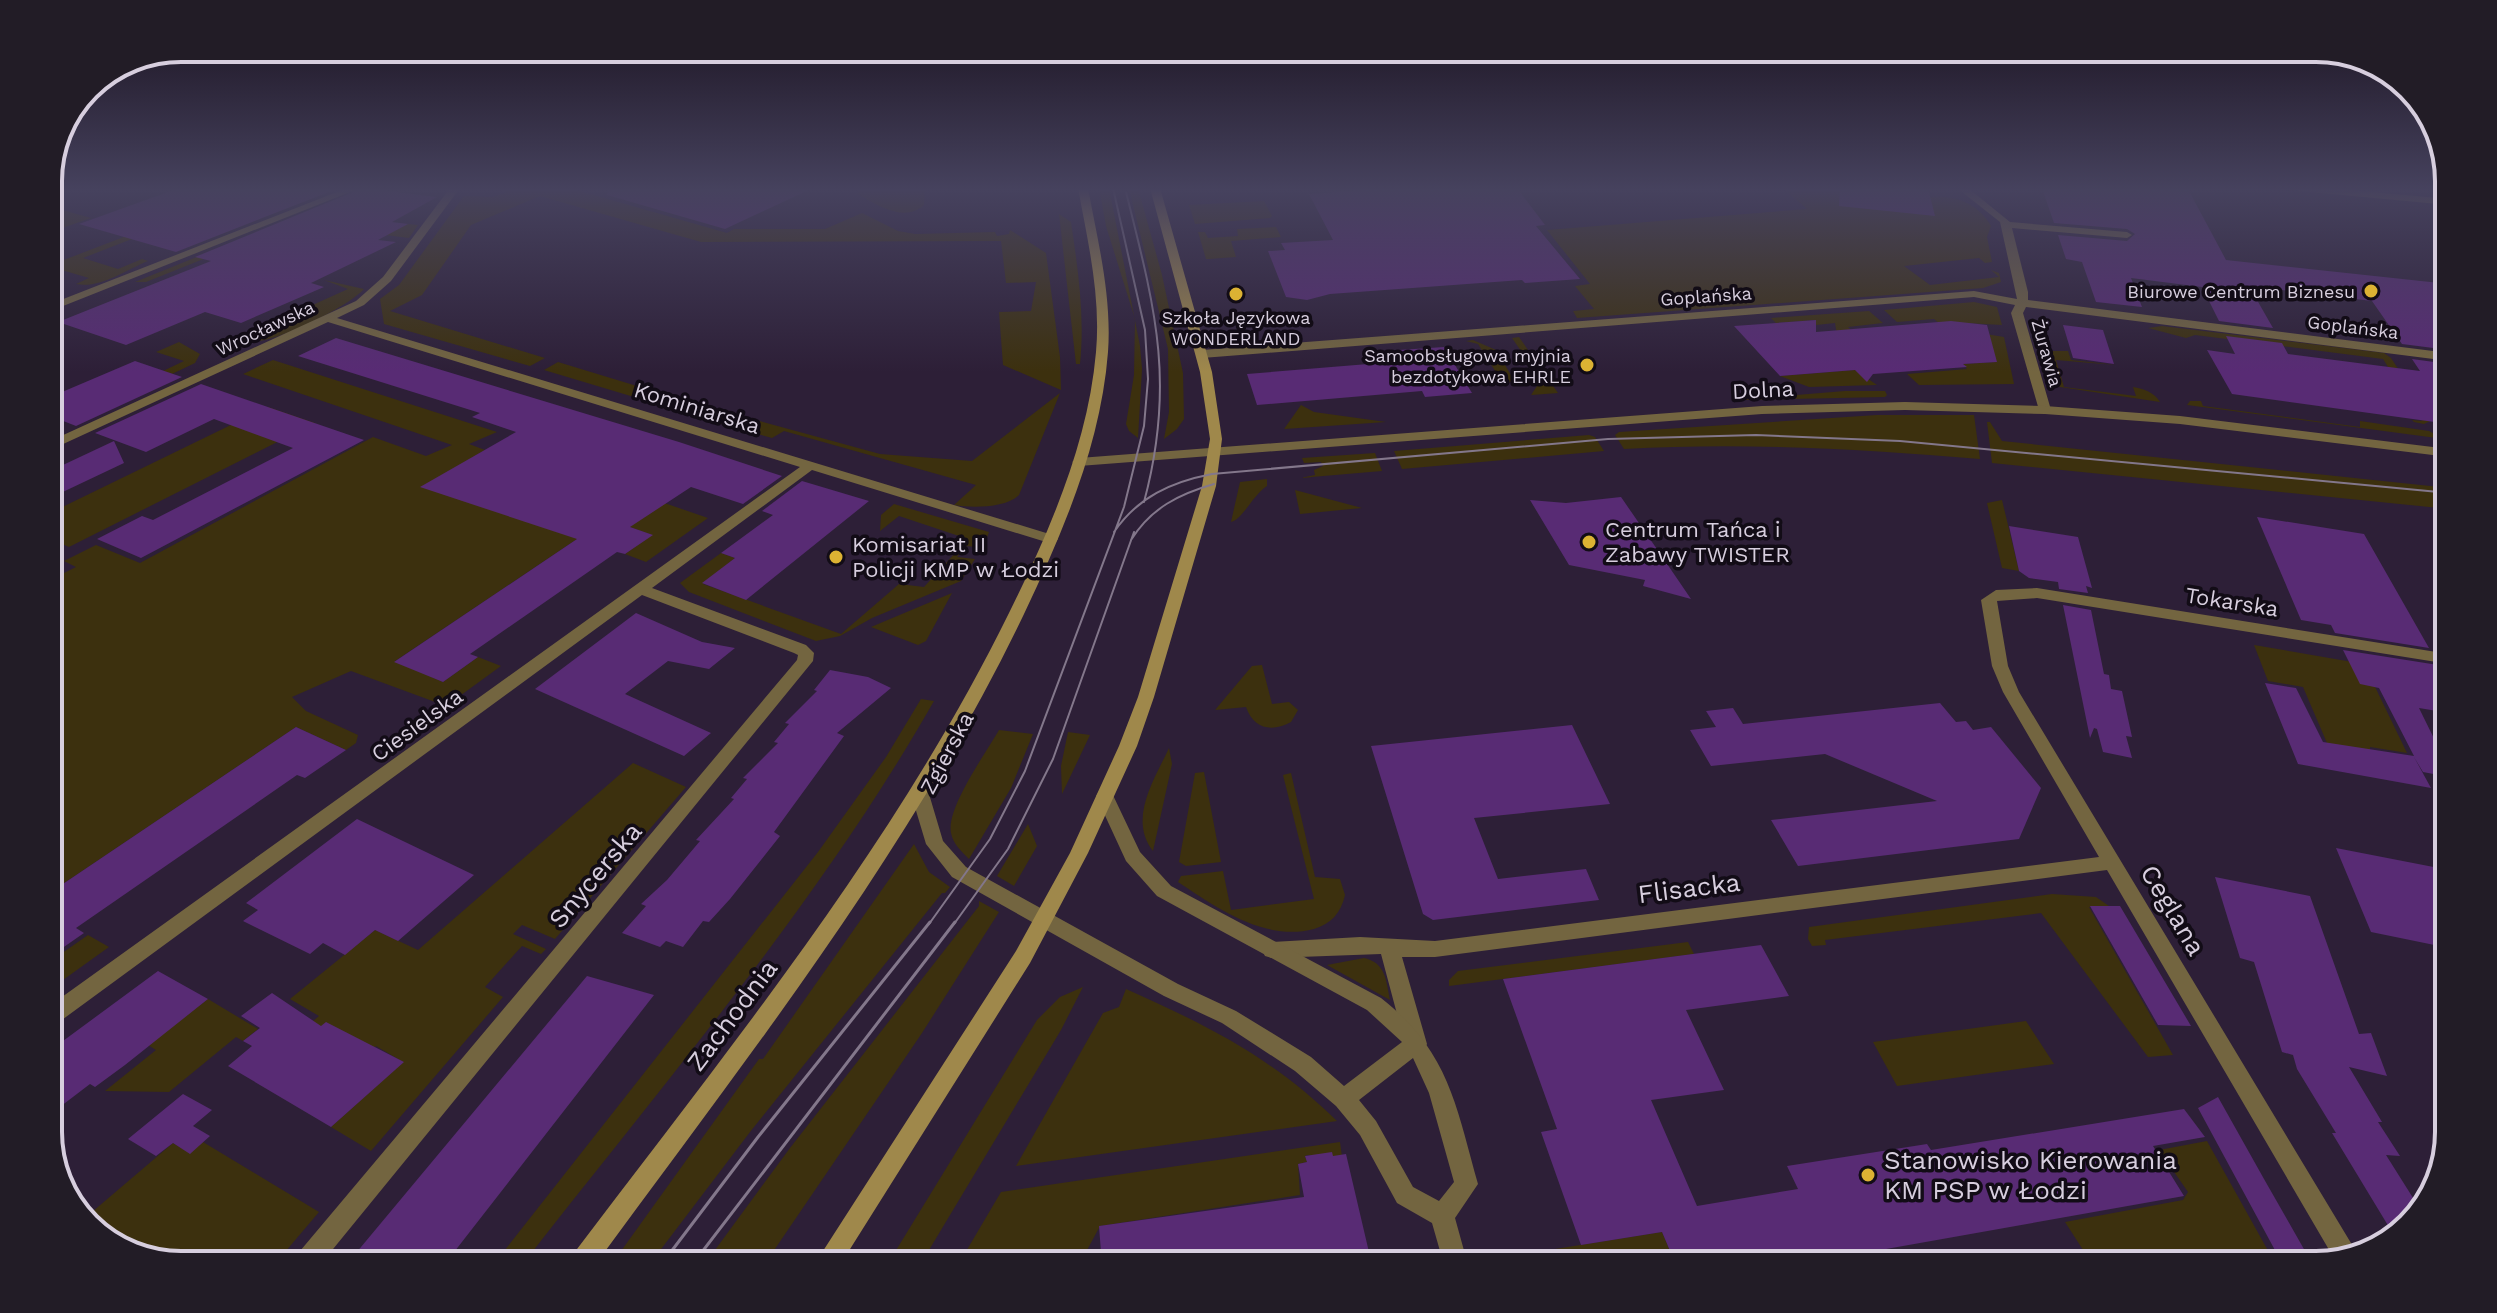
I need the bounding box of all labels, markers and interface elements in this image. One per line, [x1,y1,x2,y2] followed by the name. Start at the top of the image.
[2127,281,2355,302] place label: Biurowe Centrum Biznesu
[1660,282,1752,310] street label: Goplańska
[2362,282,2380,300] marker: Biurowe Centrum Biznesu
[1227,285,1245,303] marker: Szkoła Językowa WONDERLAND
[213,296,317,360] street label: Wrocławska
[1162,307,1310,349] place label: Szkoła Językowa WONDERLAND
[2306,311,2400,343] street label: Goplańska
[2027,317,2067,389] street label: Żurawia
[1364,345,1571,387] place label: Samoobsługowa myjnia bezdotykowa EHRLE
[1578,356,1596,374] marker: Samoobsługowa myjnia bezdotykowa EHRLE
[1731,376,1795,404] street label: Dolna
[631,377,763,439] street label: Kominiarska
[1605,517,1790,567] place label: Centrum Tańca i Zabawy TWISTER
[852,532,1059,582] place label: Komisariat II Policji KMP w Łodzi
[1580,533,1598,551] marker: Centrum Tańca i Zabawy TWISTER
[827,548,845,566] marker: Komisariat II Policji KMP w Łodzi
[2184,582,2280,622] street label: Tokarska
[366,683,468,767] street label: Ciesielska
[915,708,979,798] street label: Zgierska
[542,816,648,934] street label: Snycerska
[2134,859,2212,961] street label: Ceglana
[1636,867,1742,909] street label: Flisacka
[680,953,784,1076] street label: Zachodnia
[1884,1145,2177,1205] place label: Stanowisko Kierowania KM PSP w Łodzi
[1859,1166,1877,1184] marker: Stanowisko Kierowania KM PSP w Łodzi

